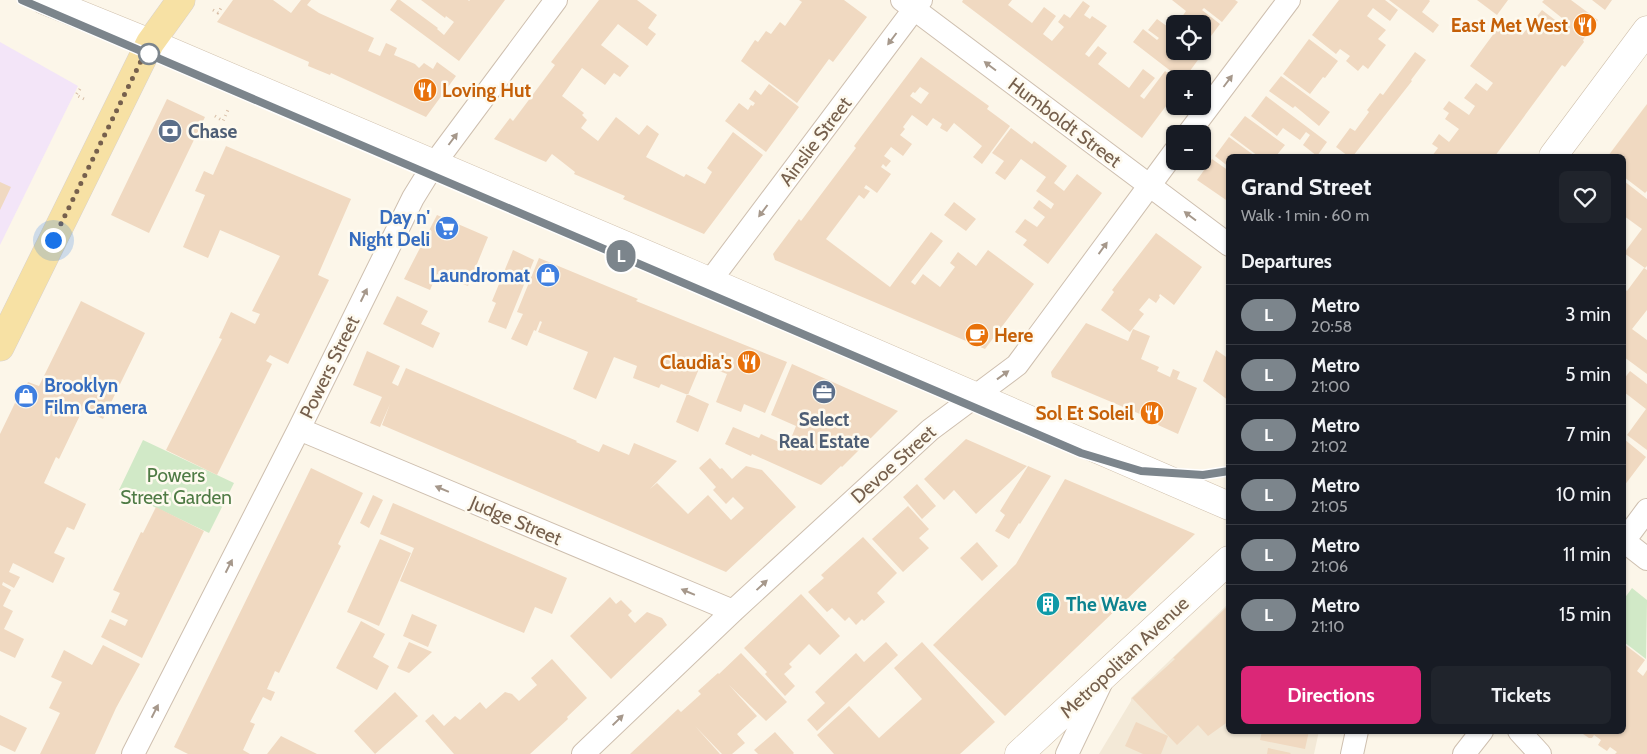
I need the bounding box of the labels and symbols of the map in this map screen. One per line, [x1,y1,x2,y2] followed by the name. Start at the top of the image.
[1572,12,1598,38] restaurant icon: East Met West
[1451,14,1568,37] place label: East Met West
[886,32,897,45] one-way arrow
[138,43,160,65] unlabelled marker
[983,61,997,71] one-way arrow
[1004,73,1126,173] street label: Humboldt Street
[1223,74,1233,88] one-way arrow
[412,77,438,103] restaurant icon: Loving Hut
[442,79,531,102] place label: Loving Hut
[774,92,857,190] street label: Ainslie Street
[157,118,183,144] bank icon: Chase
[188,120,238,143] place label: Chase
[448,132,458,146] one-way arrow
[757,204,768,217] one-way arrow
[349,206,430,251] place label: Day n' Night Deli
[1184,210,1197,221] one-way arrow
[434,215,460,241] supermarket icon: Day n' Night Deli
[41,228,66,253] your location
[605,240,637,272] line badge: L
[1098,241,1108,255] one-way arrow
[535,262,561,288] shop icon: Laundromat
[430,264,530,287] place label: Laundromat
[360,288,369,303] one-way arrow
[295,312,364,422] street label: Powers Street
[964,322,990,348] cafe icon: Here
[994,324,1033,347] place label: Here
[736,349,762,375] restaurant icon: Claudia's
[660,351,732,374] place label: Claudia's
[996,370,1009,381] one-way arrow
[44,374,148,419] place label: Brooklyn Film Camera
[811,379,837,405] office icon: Select Real Estate
[13,383,39,409] shop icon: Brooklyn Film Camera
[1139,400,1165,426] restaurant icon: Sol Et Soleil
[1035,402,1134,425] place label: Sol Et Soleil
[778,408,870,453] place label: Select Real Estate
[846,420,941,508] street label: Devoe Street
[120,464,232,509] park label: Powers Street Garden
[434,484,449,492] one-way arrow
[466,490,566,550] street label: Judge Street
[225,559,233,573] one-way arrow
[755,579,767,591] one-way arrow
[681,588,695,596] one-way arrow
[1035,591,1061,617] building icon: The Wave
[1055,592,1194,723] street label: Metropolitan Avenue
[1066,593,1147,616] place label: The Wave
[151,703,159,718] one-way arrow
[612,714,624,726] one-way arrow

